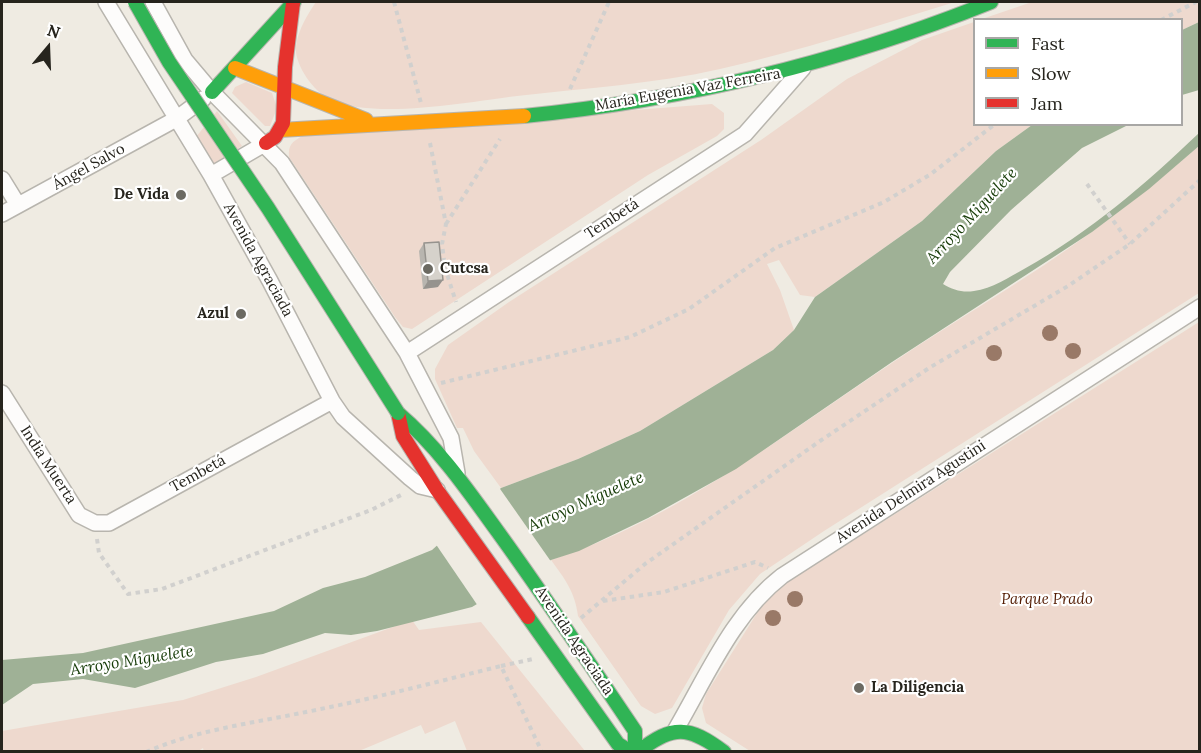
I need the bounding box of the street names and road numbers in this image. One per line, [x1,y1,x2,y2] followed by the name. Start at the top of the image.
[594,65,782,115] street label: María Eugenia Vaz Ferreira
[50,140,128,194] street label: Ángel Salvo
[582,195,642,243] street label: Tembetá
[219,200,297,320] street label: Avenida Agraciada
[16,422,80,508] street label: India Muerta
[833,437,989,547] street label: Avenida Delmira Agustini
[167,451,229,497] street label: Tembetá
[531,583,617,699] street label: Avenida Agraciada

